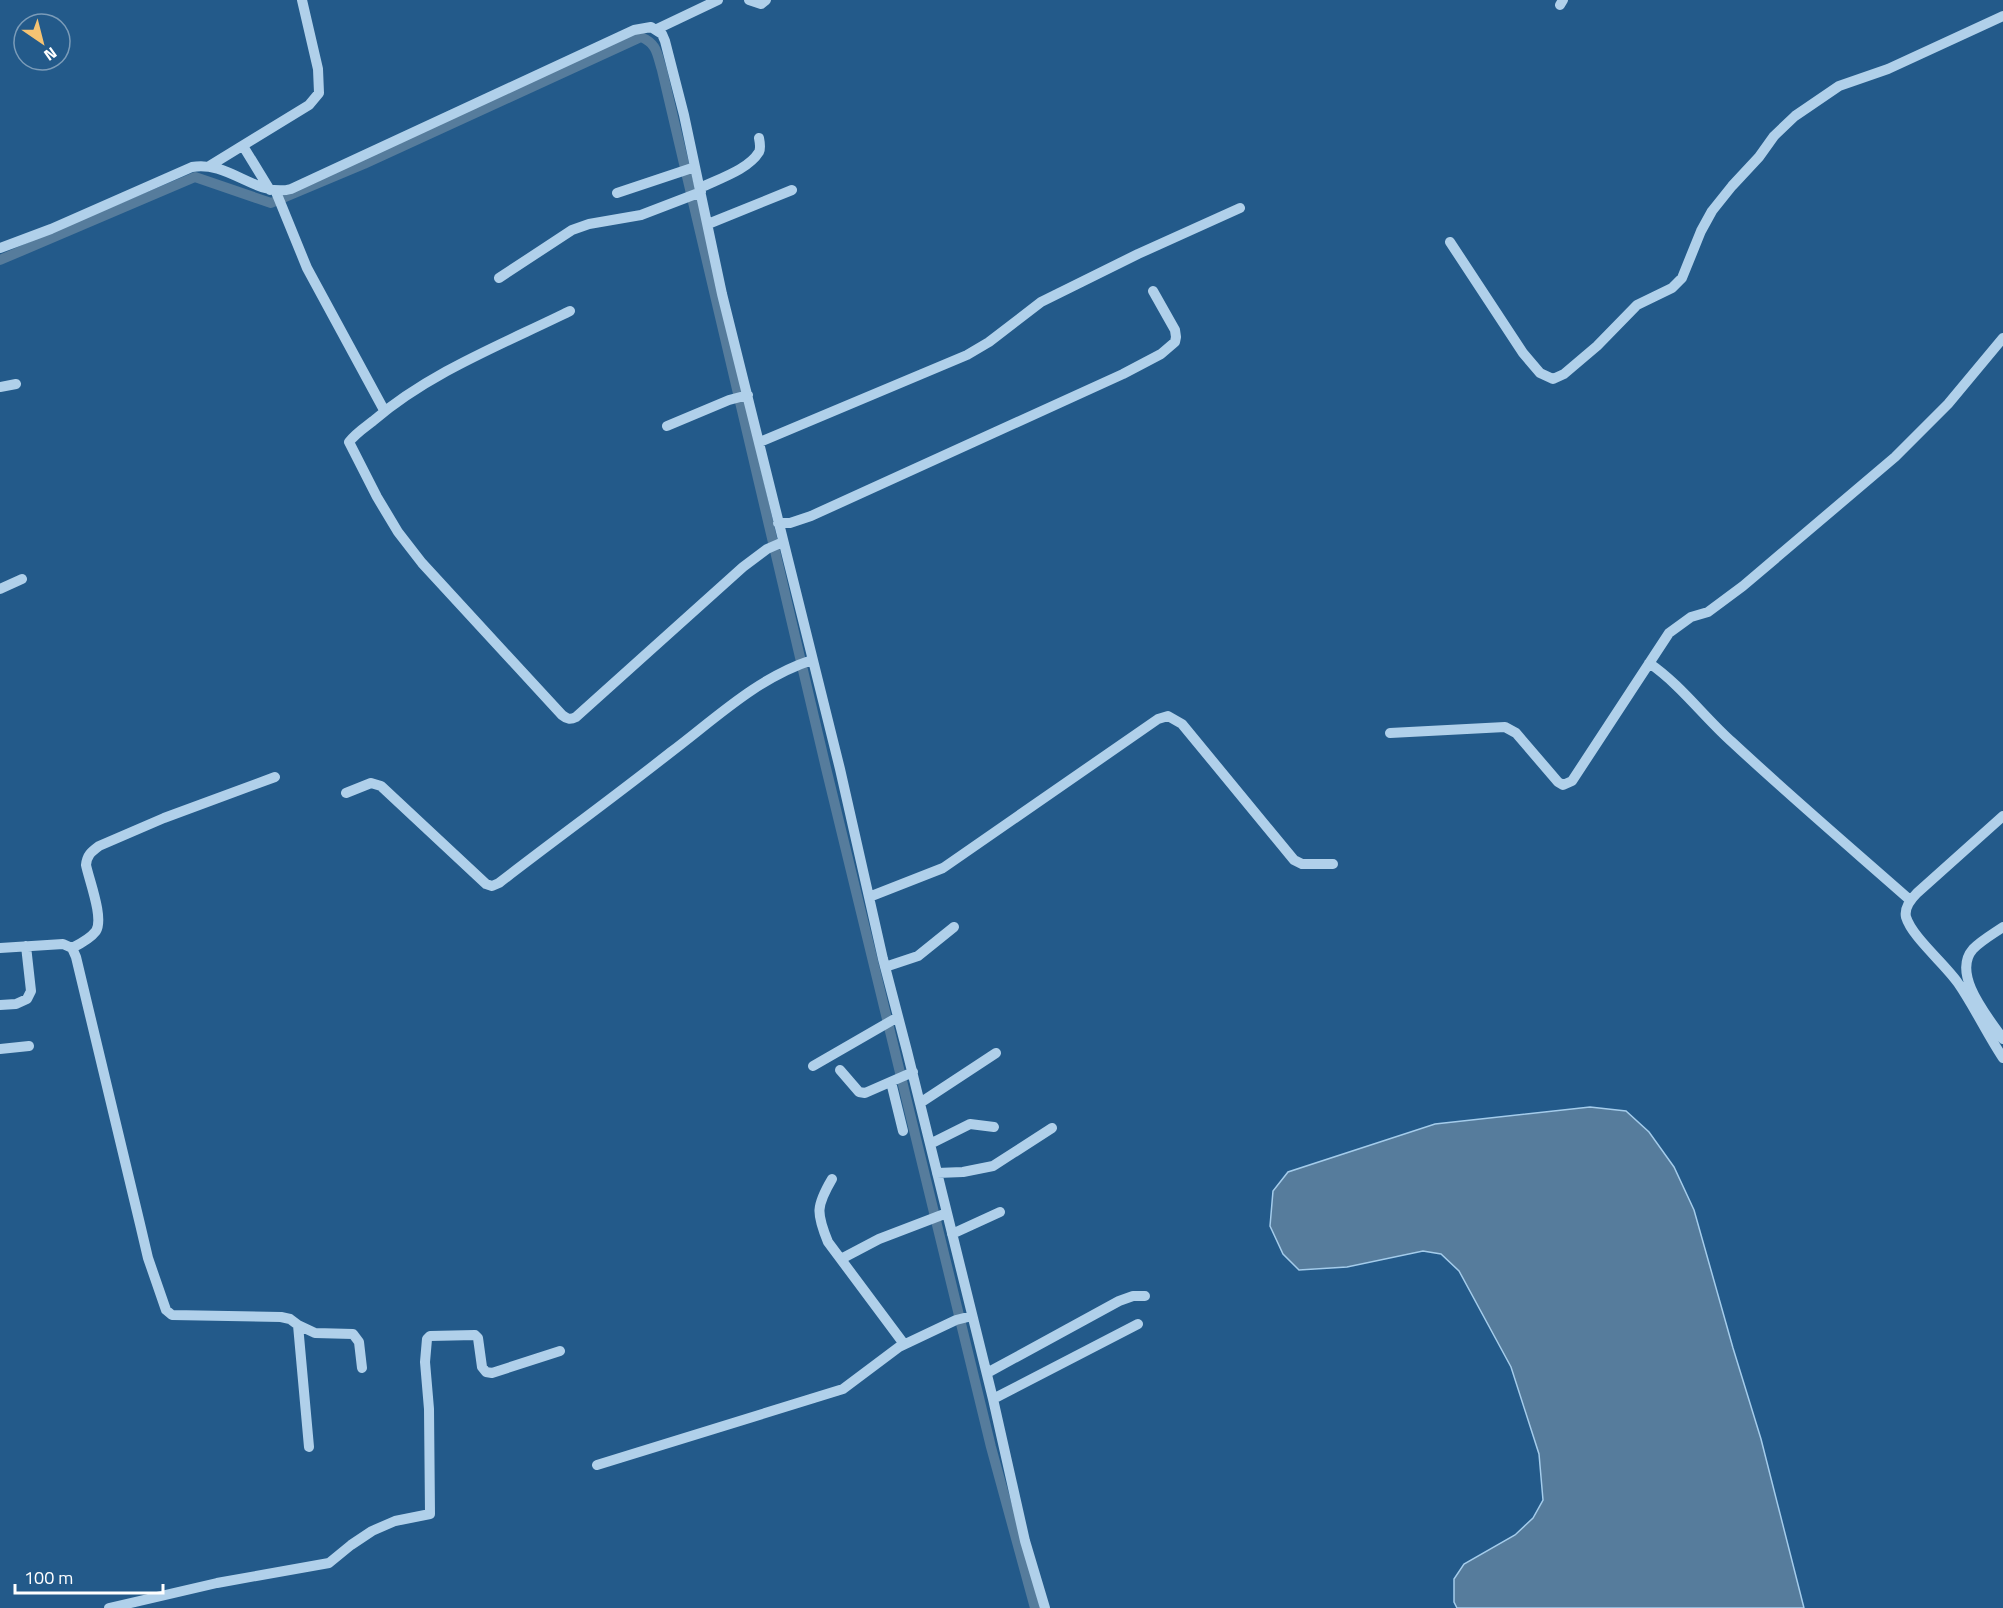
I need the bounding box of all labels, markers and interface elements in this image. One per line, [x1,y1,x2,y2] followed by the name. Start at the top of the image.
[12,12,72,72] north arrow
[39,41,62,67] text: N
[15,1557,164,1595] scale bar
[24,1564,73,1591] text: 100 m

